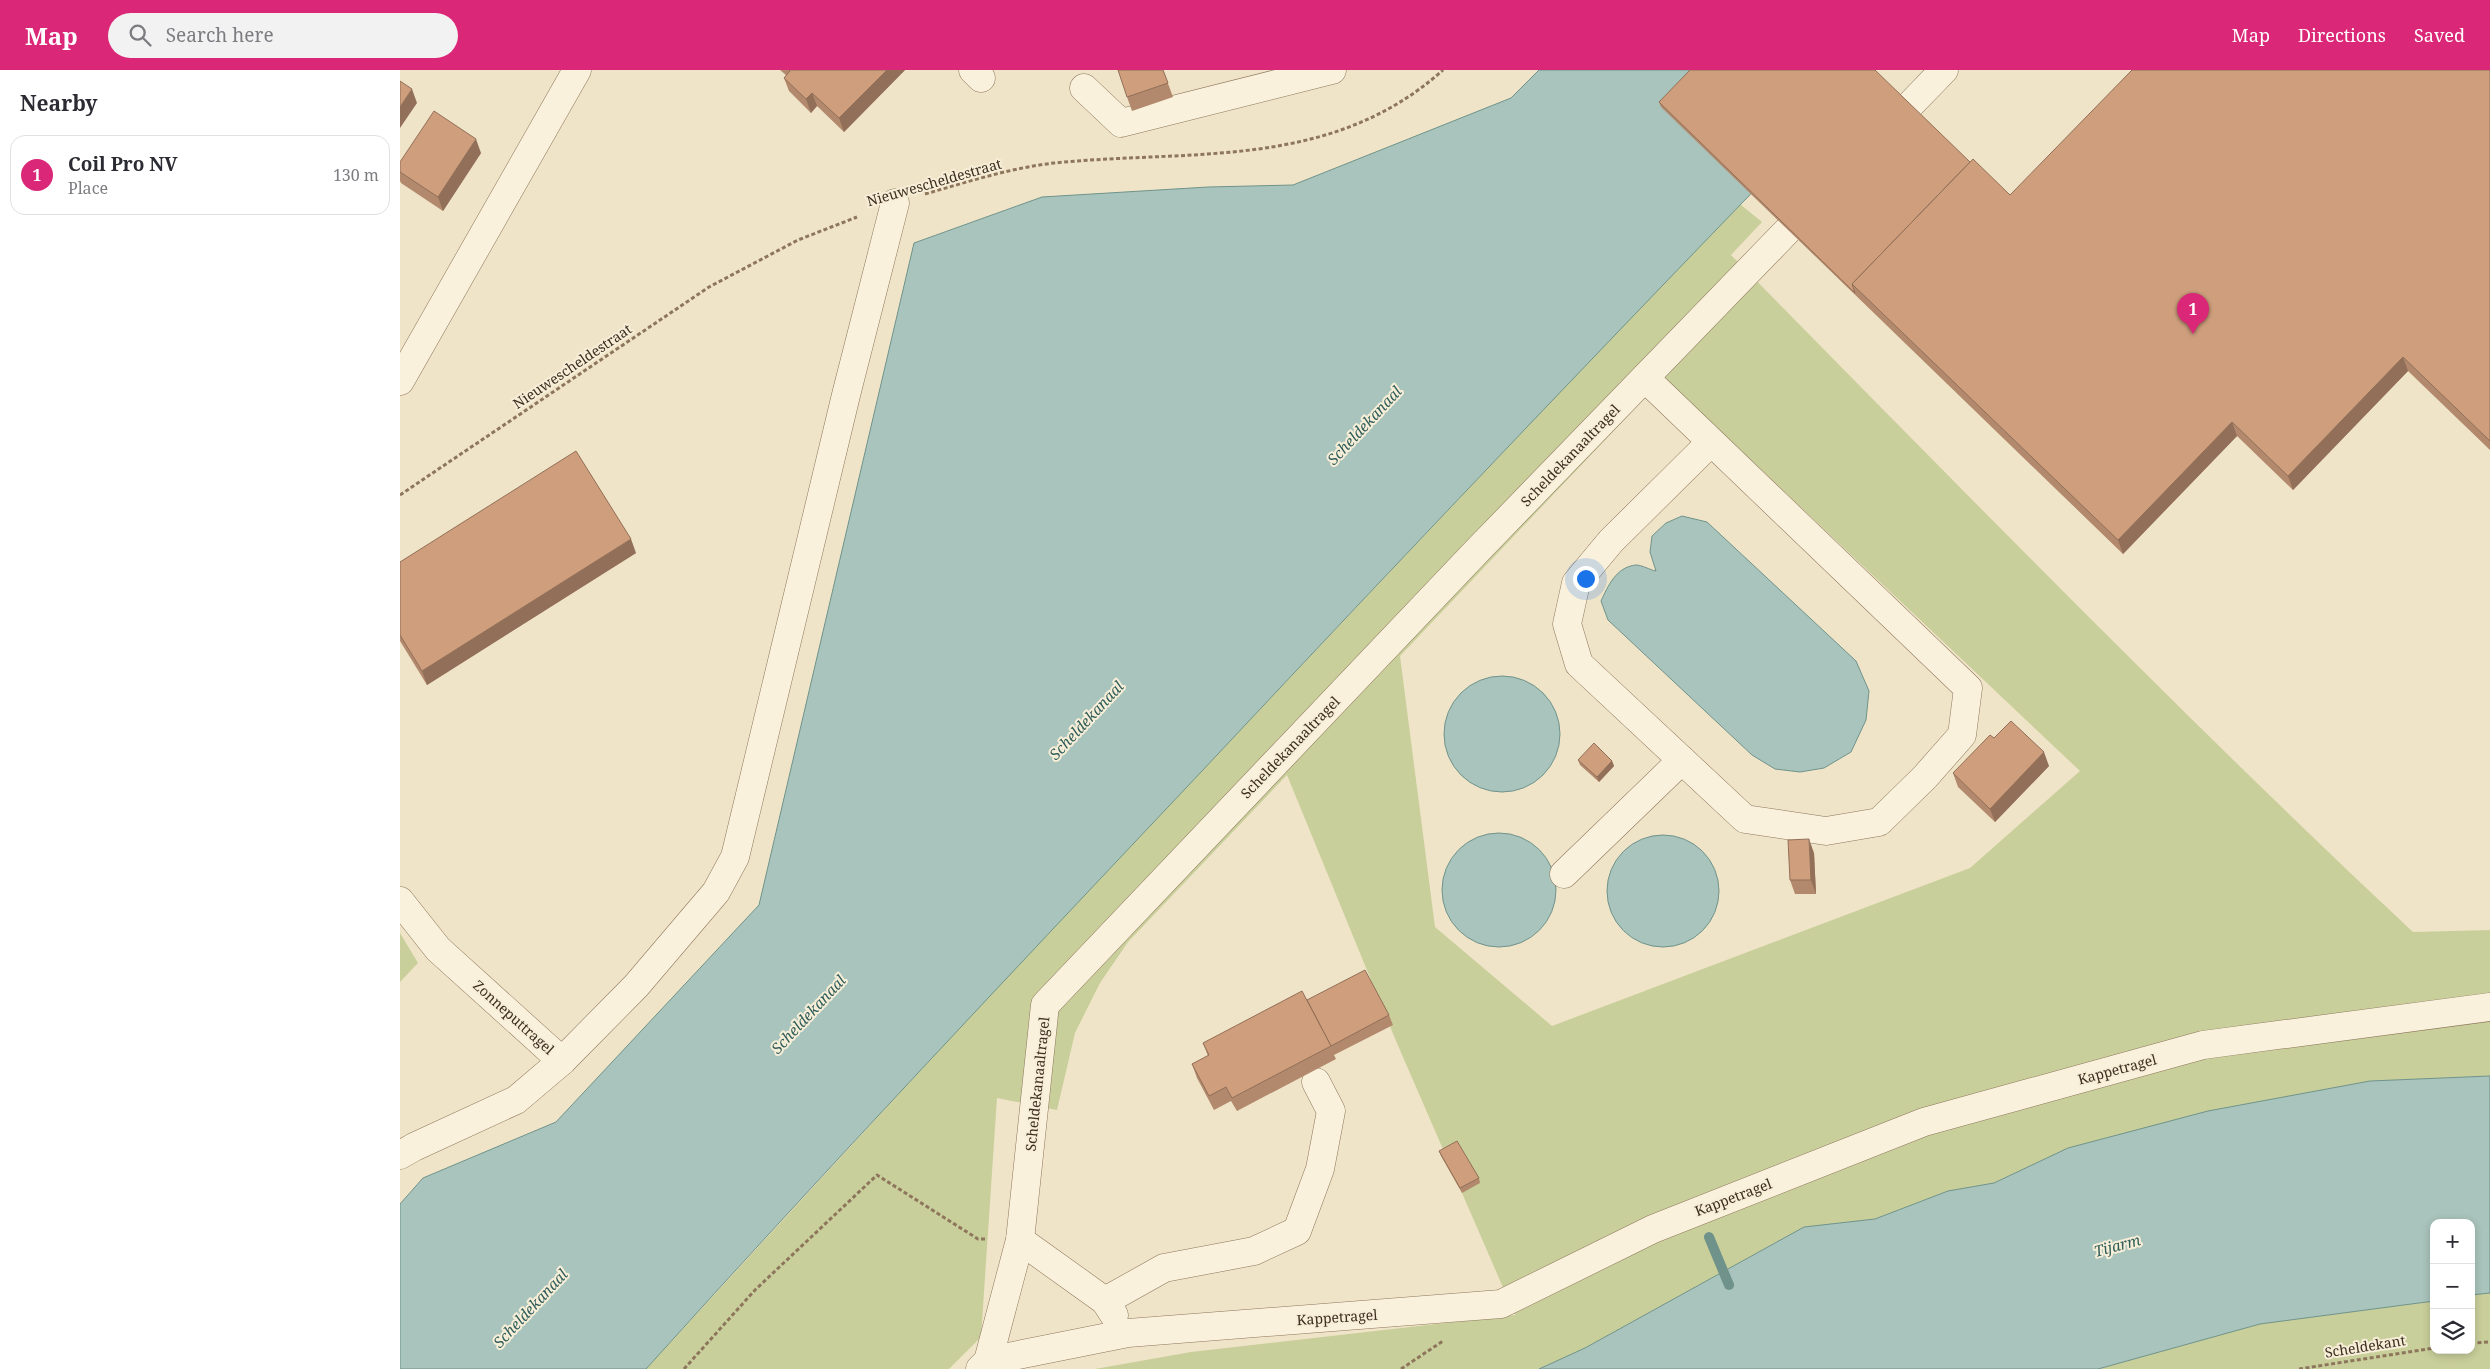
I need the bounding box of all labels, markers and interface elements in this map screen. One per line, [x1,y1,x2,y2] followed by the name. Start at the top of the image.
[108,13,458,58] search box
[25,19,78,52] text: Map
[126,21,154,49] icon: search
[166,22,274,48] text: Search here
[2232,23,2270,47] text: Map
[2298,23,2386,47] text: Directions
[2414,23,2465,47] text: Saved
[20,89,98,117] text: Nearby
[68,151,178,177] text: Coil Pro NV
[864,154,1004,210] street label: Nieuwescheldestraat
[32,164,42,186] text: 1
[333,164,379,186] text: 130 m
[68,177,108,199] text: Place
[2177,293,2209,334] pin: 1
[509,319,635,413] street label: Nieuwescheldestraat
[1322,381,1406,469] water label: Scheldekanaal
[1516,399,1624,510] street label: Scheldekanaaltragel
[1573,566,1599,592] your location
[1044,676,1128,764] water label: Scheldekanaal
[1236,691,1344,802] street label: Scheldekanaaltragel
[766,970,850,1058] water label: Scheldekanaal
[469,976,559,1059] street label: Zonneputtragel
[1020,1015,1054,1152] street label: Scheldekanaaltragel
[2075,1049,2159,1089] street label: Kappetragel
[1692,1173,1775,1220] street label: Kappetragel
[2430,1219,2475,1354] map controls
[2430,1219,2475,1264] button: +
[2092,1229,2143,1261] water label: Tijarm
[488,1264,572,1352] water label: Scheldekanaal
[2430,1264,2475,1309] button: −
[1296,1305,1379,1329] street label: Kappetragel
[2430,1309,2475,1354] button: layers
[2323,1330,2407,1362] street label: Scheldekant

